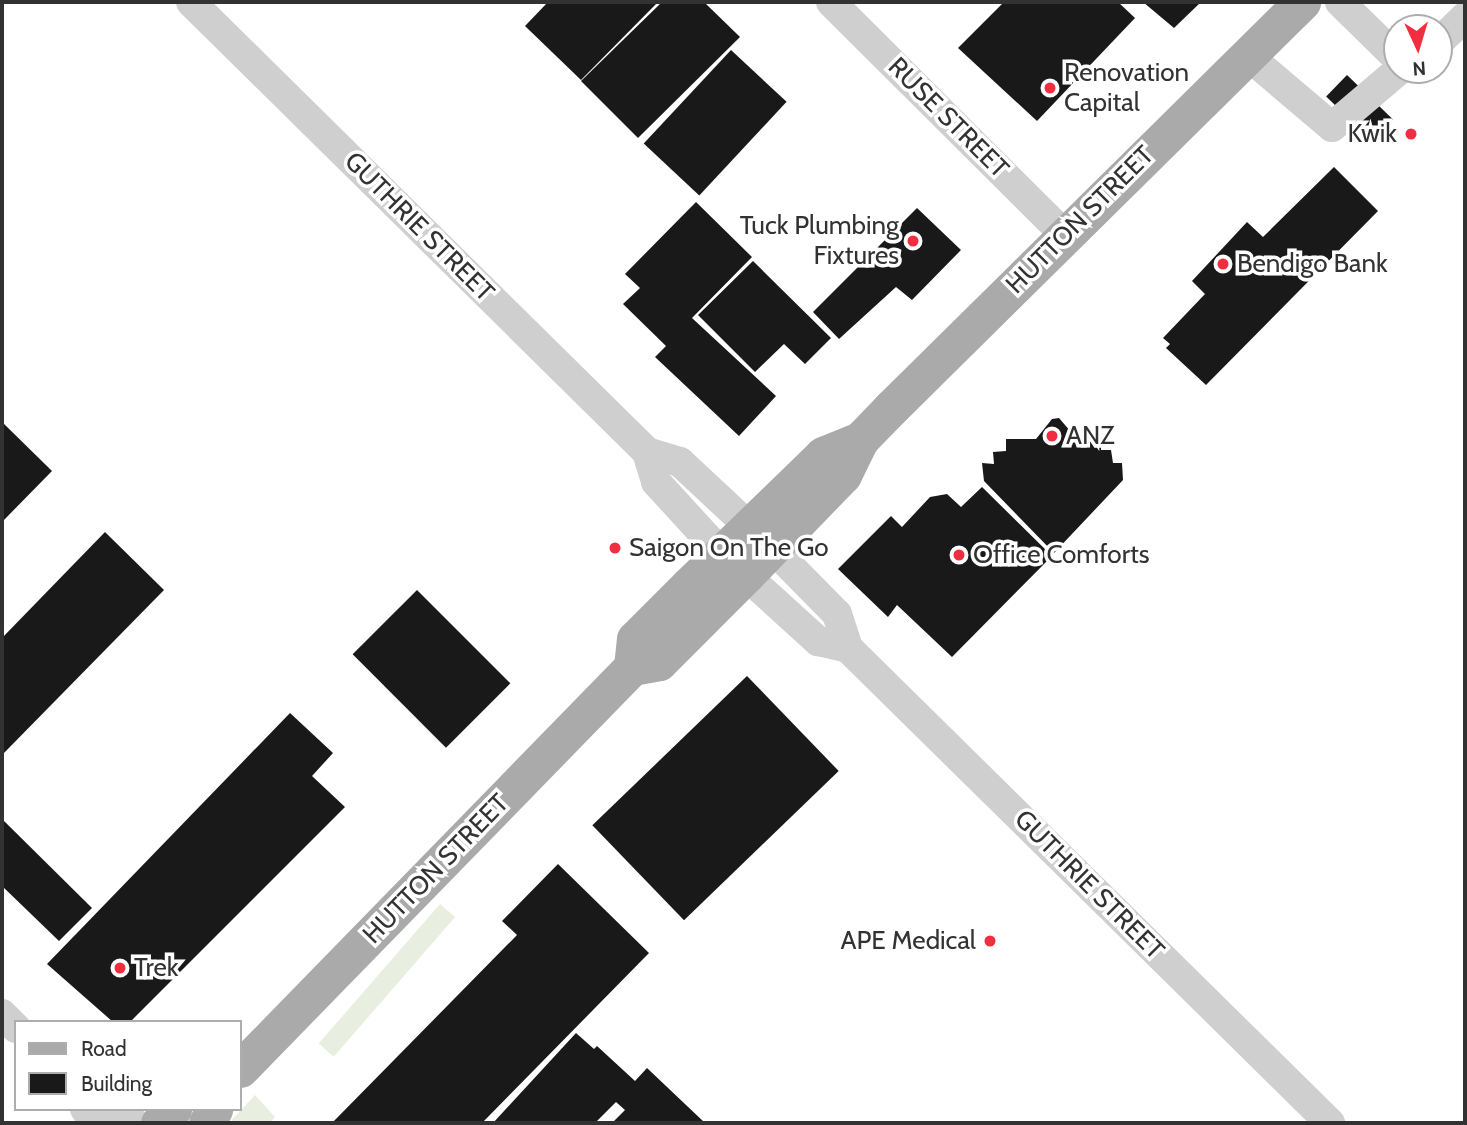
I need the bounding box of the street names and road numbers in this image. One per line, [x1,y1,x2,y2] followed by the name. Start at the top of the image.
[881,51,1015,185] street label: RUSE STREET
[1000,140,1160,300] street label: HUTTON STREET
[338,146,500,308] street label: GUTHRIE STREET
[357,788,515,950] street label: HUTTON STREET
[1008,804,1170,966] street label: GUTHRIE STREET

